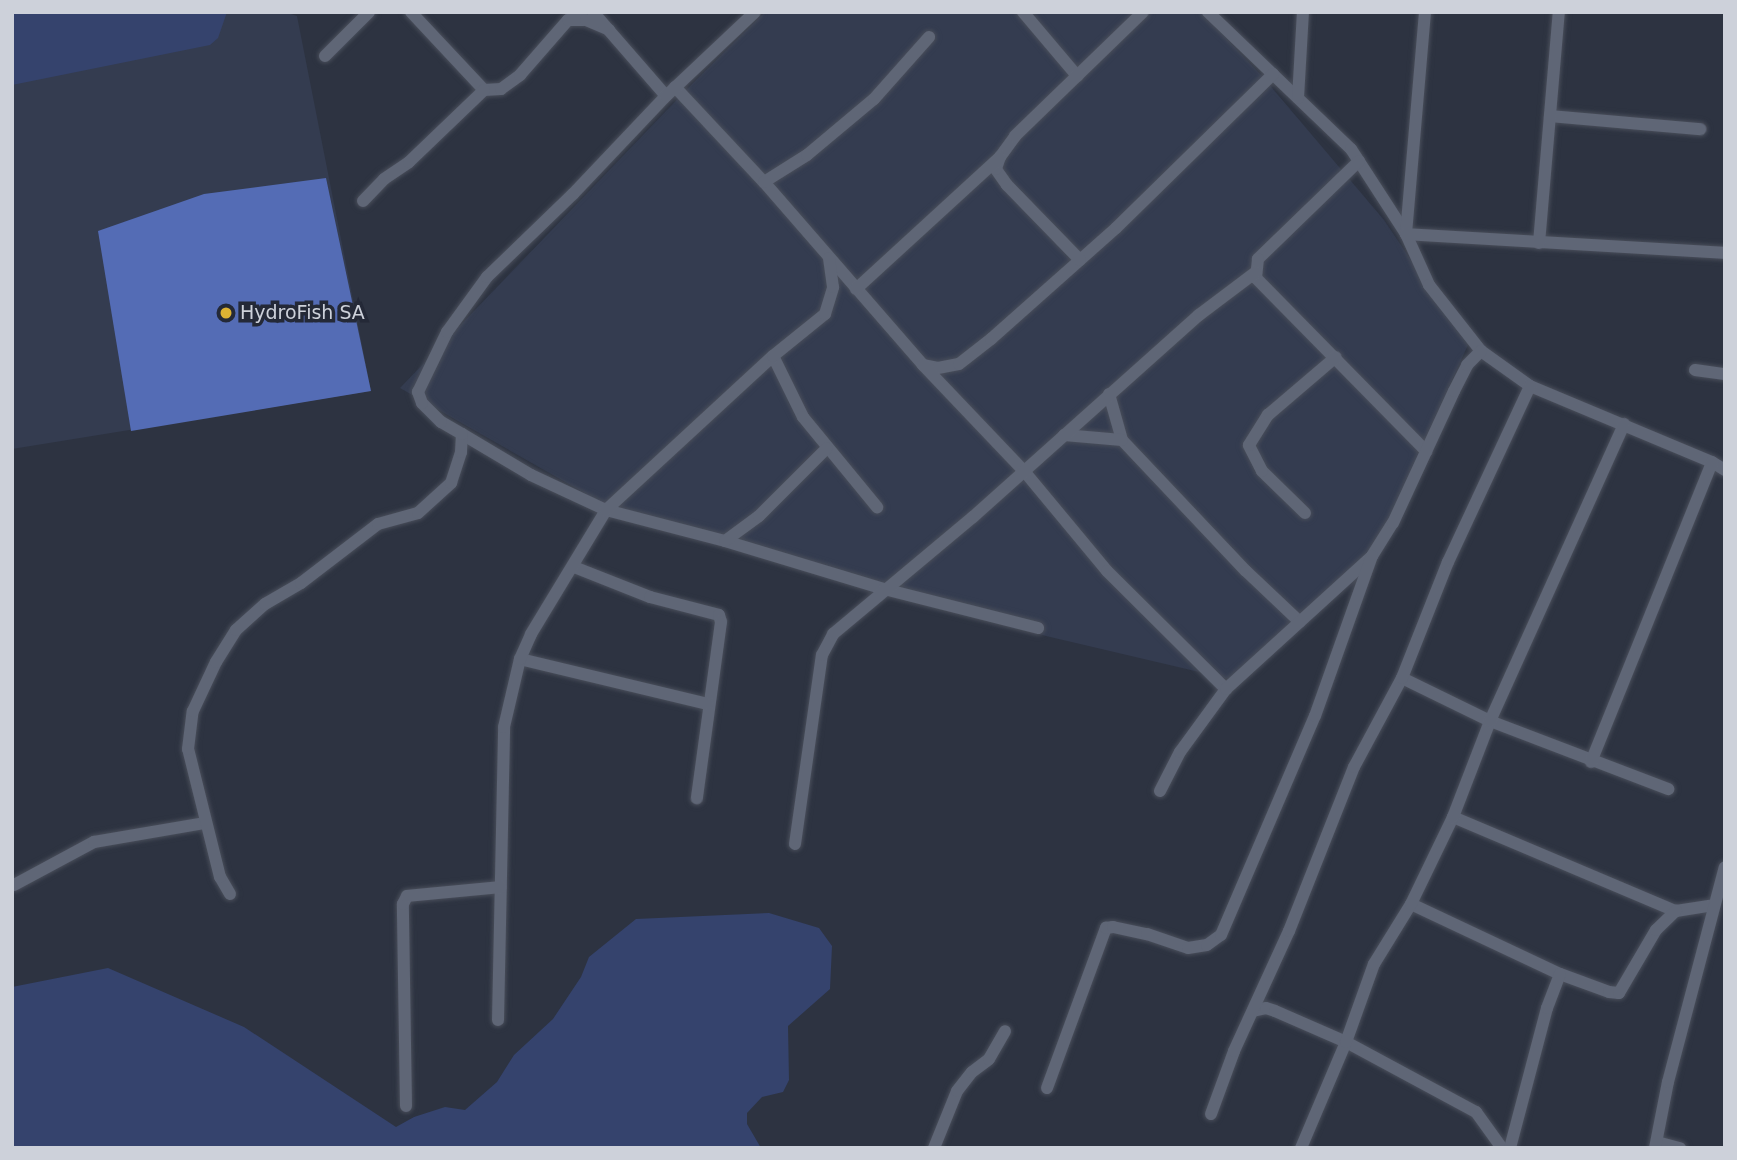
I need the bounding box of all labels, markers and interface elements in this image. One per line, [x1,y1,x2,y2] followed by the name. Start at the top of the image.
[240,302,365,324] place label: HydroFish SA
[218,305,234,321] marker: HydroFish SA

